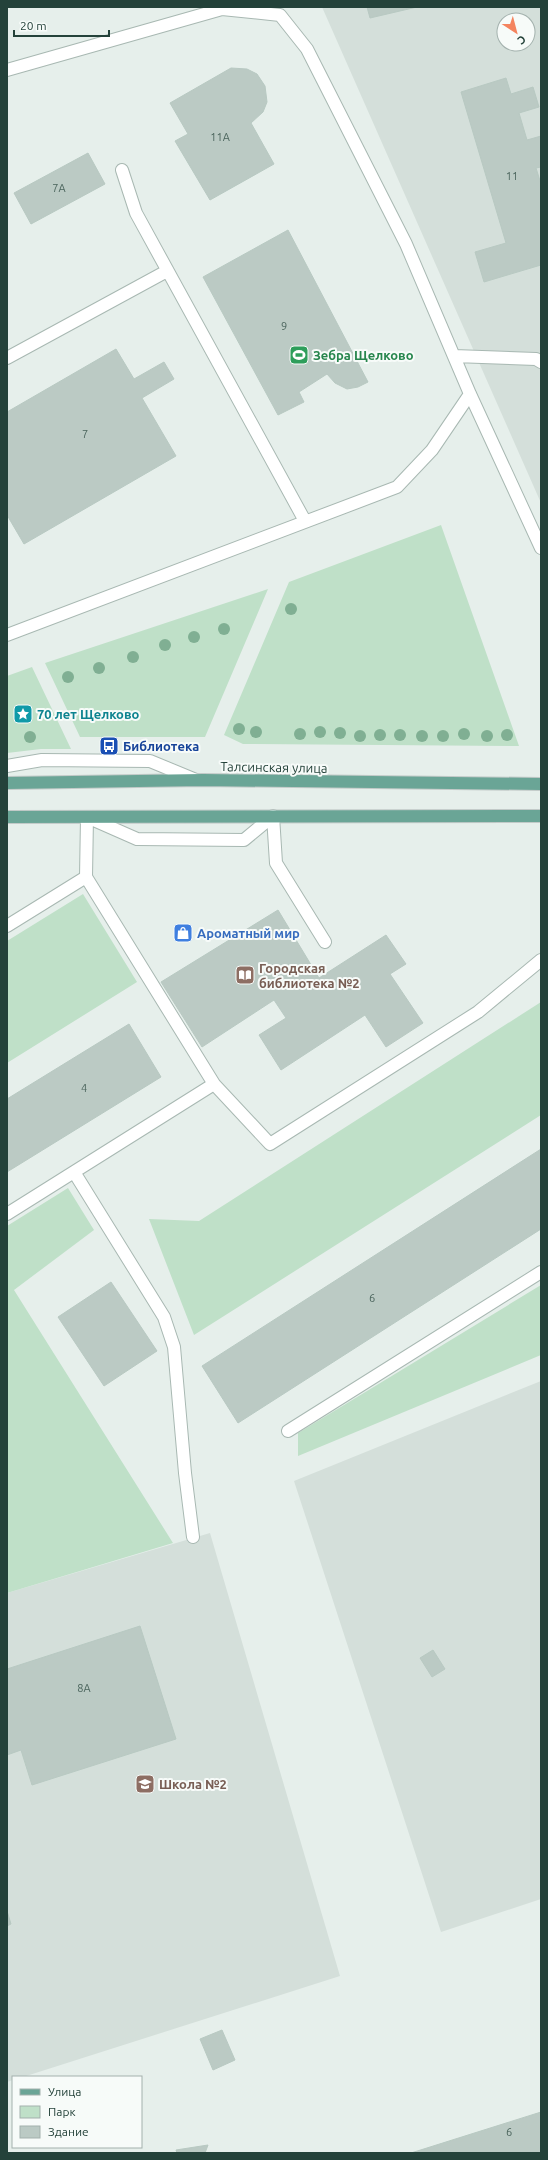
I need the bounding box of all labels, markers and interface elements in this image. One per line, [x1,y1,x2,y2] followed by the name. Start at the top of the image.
[14,12,109,38] scale bar
[496,12,536,52] north arrow
[20,19,47,32] text: 20 m
[516,33,528,47] text: С
[210,131,231,143] house number: 11А
[506,170,518,182] house number: 11
[52,182,67,194] house number: 7А
[281,320,287,332] house number: 9
[288,344,310,366] sports icon: Зебра Щелково
[313,348,414,362] place label: Зебра Щелково
[82,428,88,440] house number: 7
[12,703,34,725] place icon: 70 лет Щелково
[37,707,140,721] place label: 70 лет Щелково
[98,735,120,757] bus stop icon: Библиотека
[123,739,199,753] place label: Библиотека
[220,759,328,775] street label: Талсинская улица
[172,922,194,944] shop icon: Ароматный мир
[197,926,300,940] place label: Ароматный мир
[259,961,360,990] place label: Городская библиотека №2
[234,964,256,986] library icon: Городская библиотека №2
[81,1082,87,1094] house number: 4
[369,1292,375,1304] house number: 6
[77,1682,92,1694] house number: 8А
[134,1773,156,1795] school or university icon: Школа №2
[159,1777,227,1791] place label: Школа №2
[12,2076,142,2148] legend
[48,2085,81,2098] text: Улица
[48,2105,76,2118] text: Парк
[48,2125,89,2138] text: Здание
[506,2126,512,2138] house number: 6

